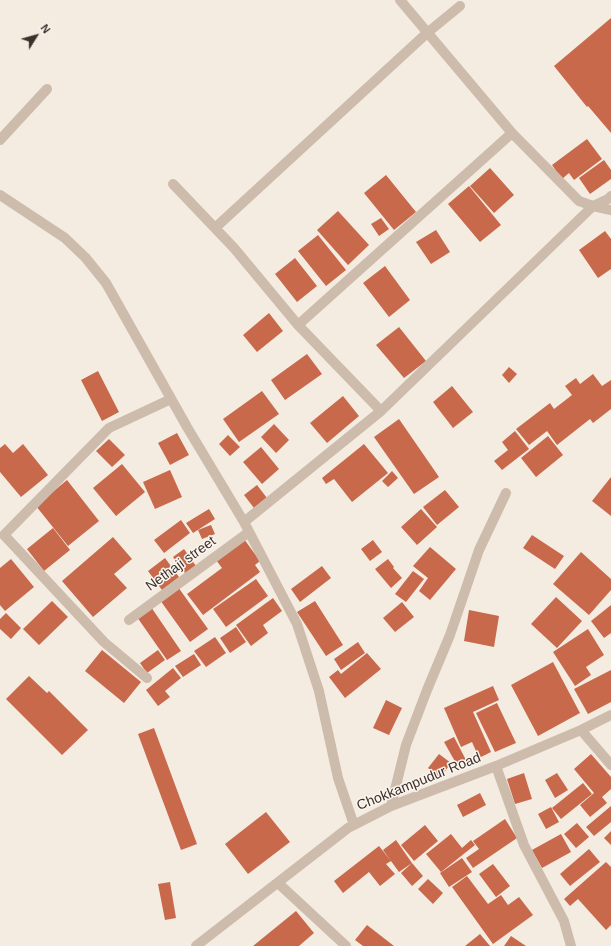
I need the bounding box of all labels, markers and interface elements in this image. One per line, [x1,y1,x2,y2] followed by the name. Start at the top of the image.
[16,16,56,56] north arrow
[38,22,53,36] text: N
[143,533,219,595] street label: Nethaji street
[355,749,483,815] street label: Chokkampudur Road

